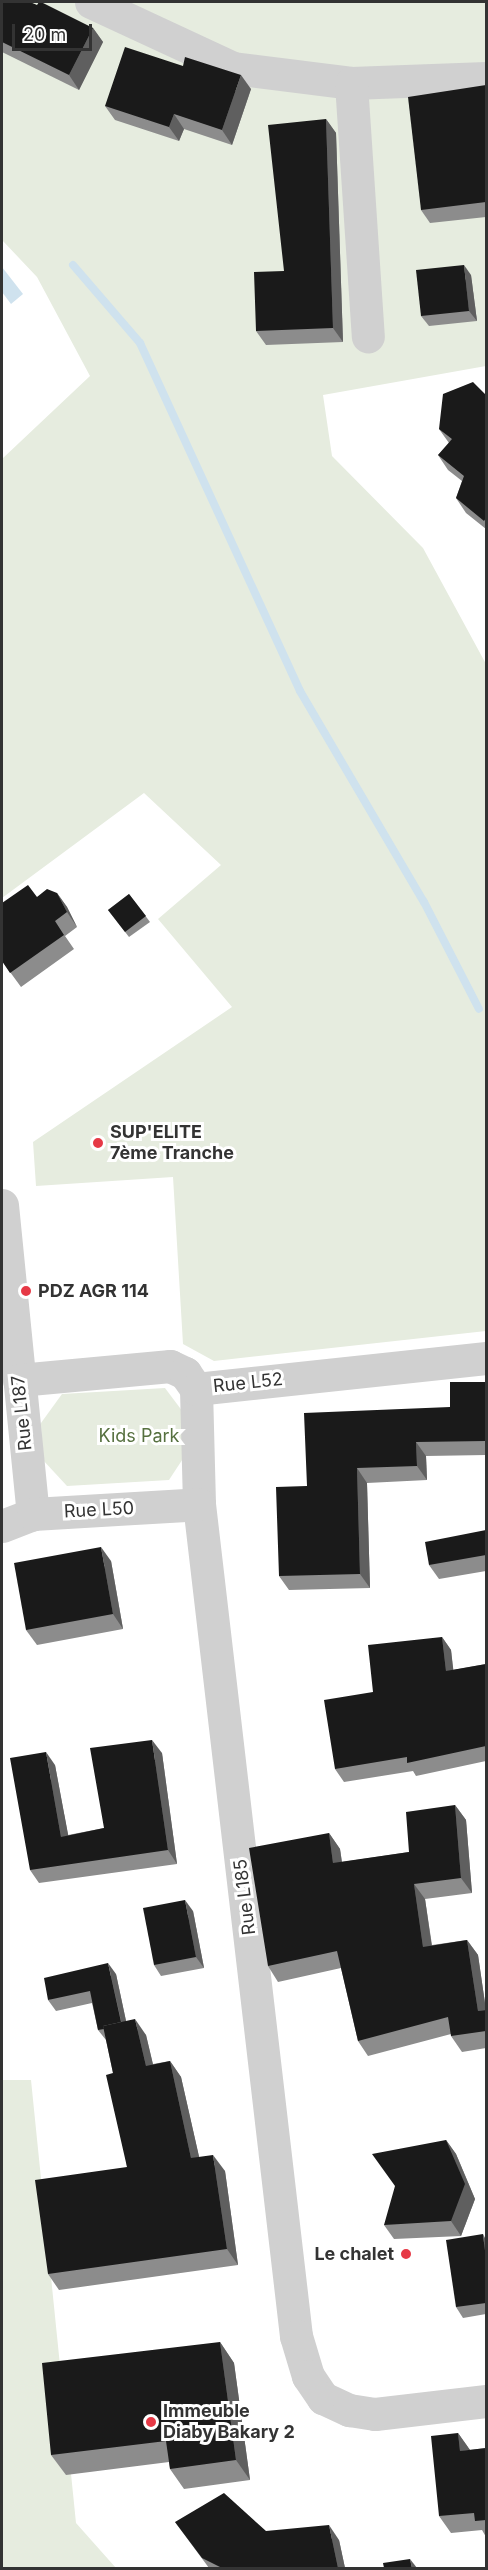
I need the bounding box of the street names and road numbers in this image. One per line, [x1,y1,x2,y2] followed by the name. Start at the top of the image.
[212,1369,284,1397] street label: Rue L52
[7,1374,37,1452] street label: Rue L187
[63,1497,135,1523] street label: Rue L50
[230,1858,260,1936] street label: Rue L185

